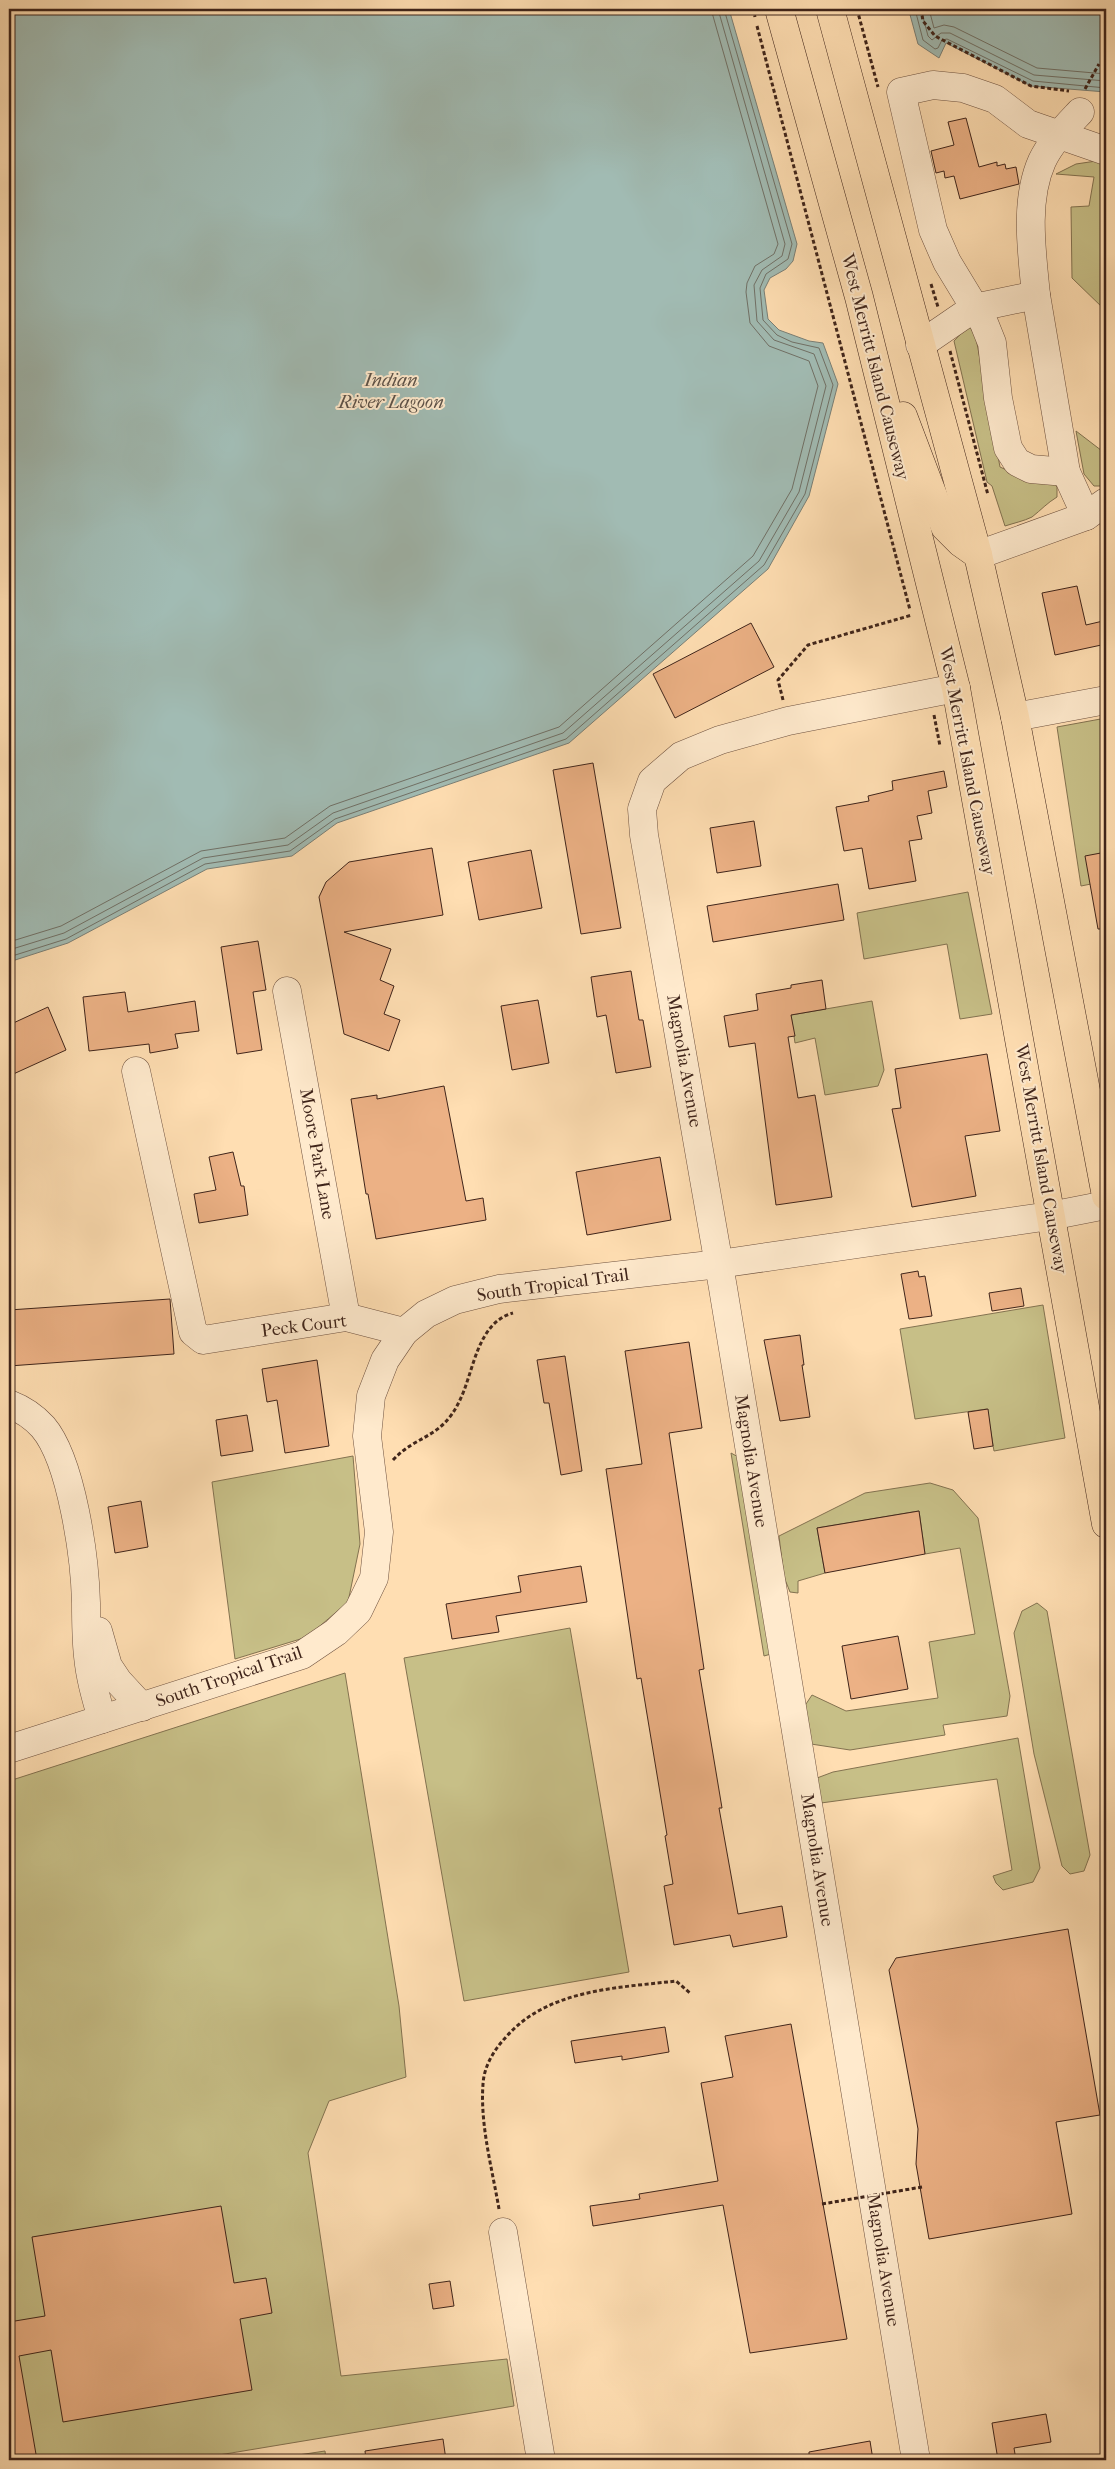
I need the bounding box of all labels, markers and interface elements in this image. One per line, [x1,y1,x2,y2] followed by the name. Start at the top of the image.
[836,251,914,484] street label: West Merritt Island Causeway
[336,369,444,413] water label: Indian River Lagoon
[934,644,1000,878] street label: West Merritt Island Causeway
[662,993,706,1129] street label: Magnolia Avenue
[1010,1042,1072,1277] street label: West Merritt Island Causeway
[295,1087,339,1221] street label: Moore Park Lane
[476,1264,630,1306] street label: South Tropical Trail
[260,1310,348,1342] street label: Peck Court
[730,1393,772,1529] street label: Magnolia Avenue
[153,1642,305,1712] street label: South Tropical Trail
[796,1792,838,1928] street label: Magnolia Avenue
[862,2192,904,2328] street label: Magnolia Avenue

